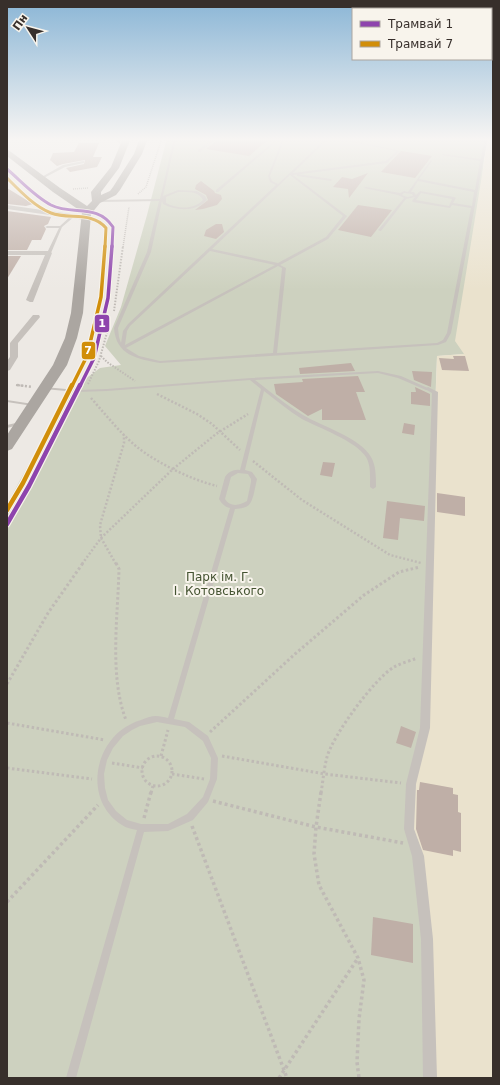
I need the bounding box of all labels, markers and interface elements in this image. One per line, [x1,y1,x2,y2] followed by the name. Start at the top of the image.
[8,8,48,48] north arrow
[352,8,492,60] legend
[10,12,31,33] text: Пн
[387,17,453,31] text: Трамвай 1
[387,37,453,51] text: Трамвай 7
[94,314,110,333] line badge: 1
[98,317,106,330] text: 1
[81,341,96,360] line badge: 7
[84,344,92,357] text: 7
[174,570,264,598] park label: Парк ім. Г. І. Котовського

